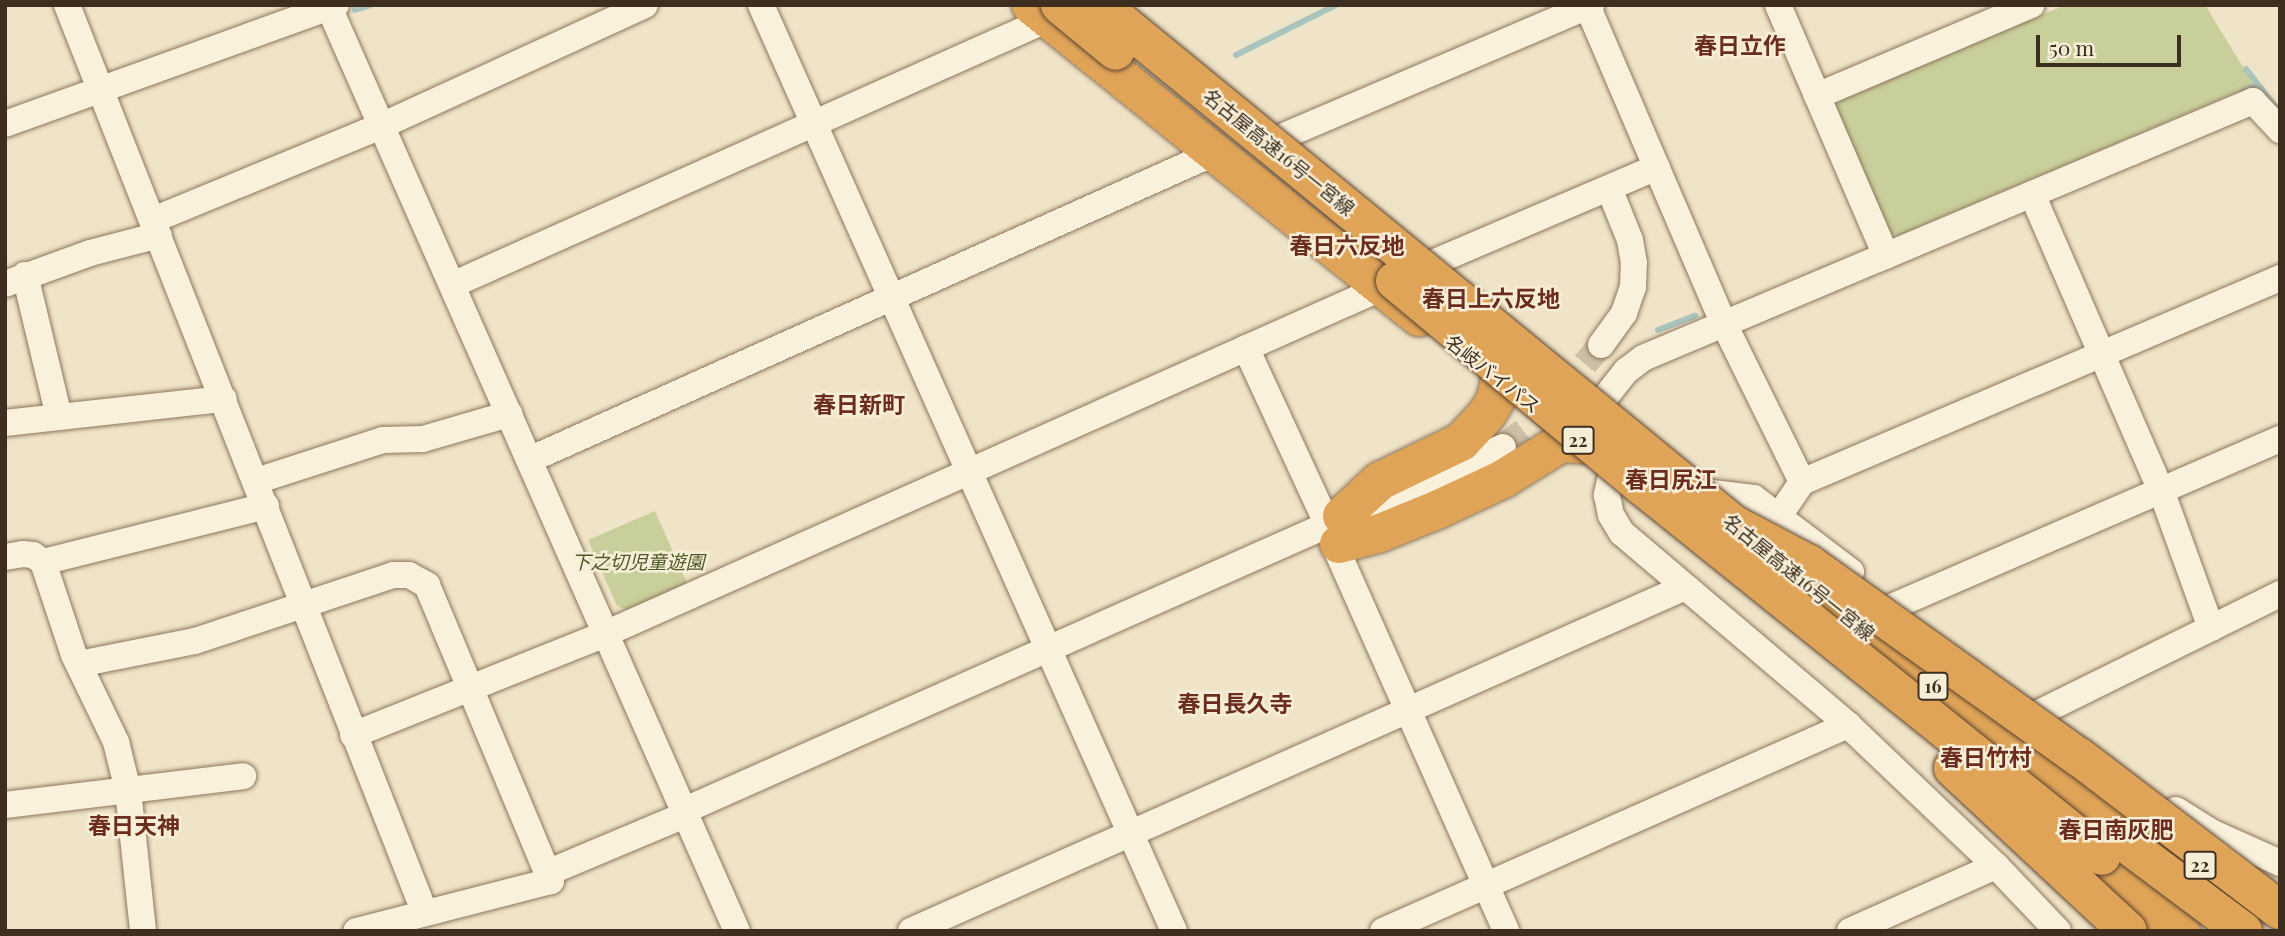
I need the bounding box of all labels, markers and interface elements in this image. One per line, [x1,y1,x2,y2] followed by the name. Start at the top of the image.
[2040,21,2185,65] scale bar
[1694,31,1786,59] district label: 春日立作
[2049,33,2094,61] text: 50 m
[1199,84,1359,220] street label: 名古屋高速16号一宮線
[1290,231,1404,259] district label: 春日六反地
[1422,284,1560,312] district label: 春日上六反地
[1441,330,1545,418] street label: 名岐バイパス
[813,390,905,418] district label: 春日新町
[1560,426,1596,454] road number: 22
[1625,465,1717,493] district label: 春日尻江
[1719,509,1879,645] street label: 名古屋高速16号一宮線
[572,551,704,573] park label: 下之切児童遊園
[1917,672,1949,700] road number: 16
[1178,689,1292,717] district label: 春日長久寺
[1940,743,2032,771] district label: 春日竹村
[88,811,180,839] district label: 春日天神
[2059,815,2173,843] district label: 春日南灰肥
[2182,850,2218,880] road number: 22

